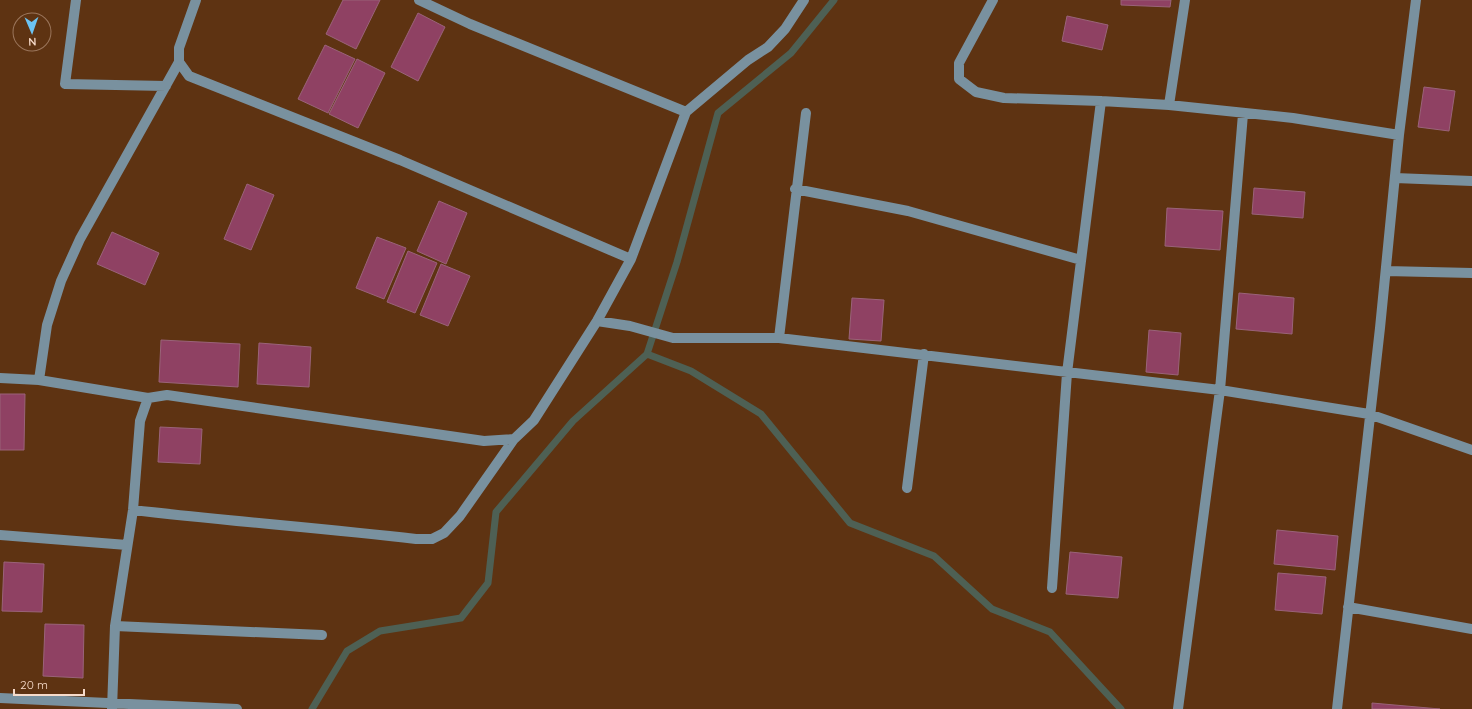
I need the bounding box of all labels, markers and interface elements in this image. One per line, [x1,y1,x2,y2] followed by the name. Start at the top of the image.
[12,12,52,52] north arrow
[28,35,37,49] text: N
[14,671,84,697] scale bar
[20,677,48,692] text: 20 m

